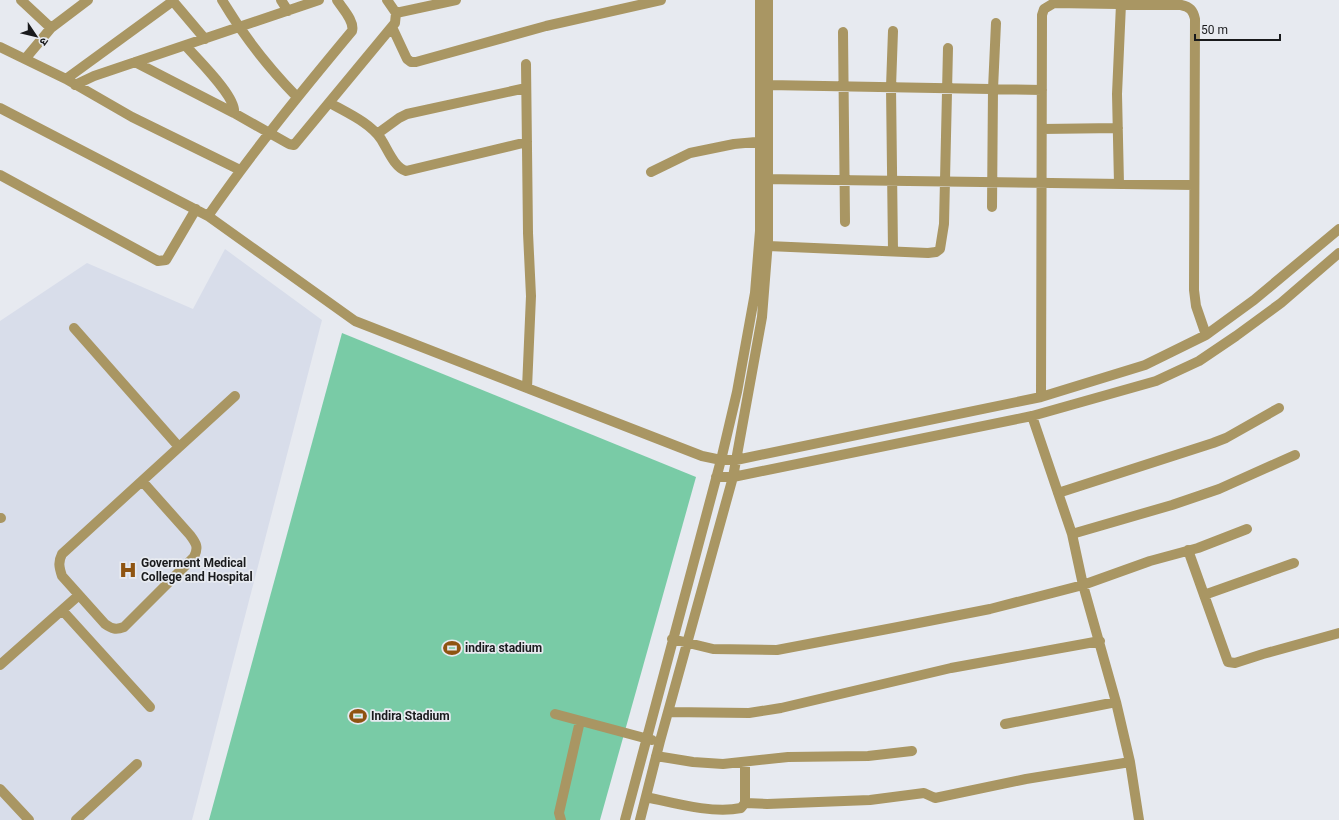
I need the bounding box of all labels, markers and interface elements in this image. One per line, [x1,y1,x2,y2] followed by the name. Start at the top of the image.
[16,16,56,56] north arrow
[1195,16,1280,42] scale bar
[1201,23,1228,37] text: 50 m
[36,35,51,48] text: उ
[141,556,253,584] place label: Goverment Medical College and Hospital
[118,560,138,580] hospital icon: Goverment Medical College and Hospital
[442,638,462,658] sports icon: indira stadium
[465,641,542,655] place label: indira stadium
[348,706,368,726] sports icon: Indira Stadium
[371,709,450,723] place label: Indira Stadium

